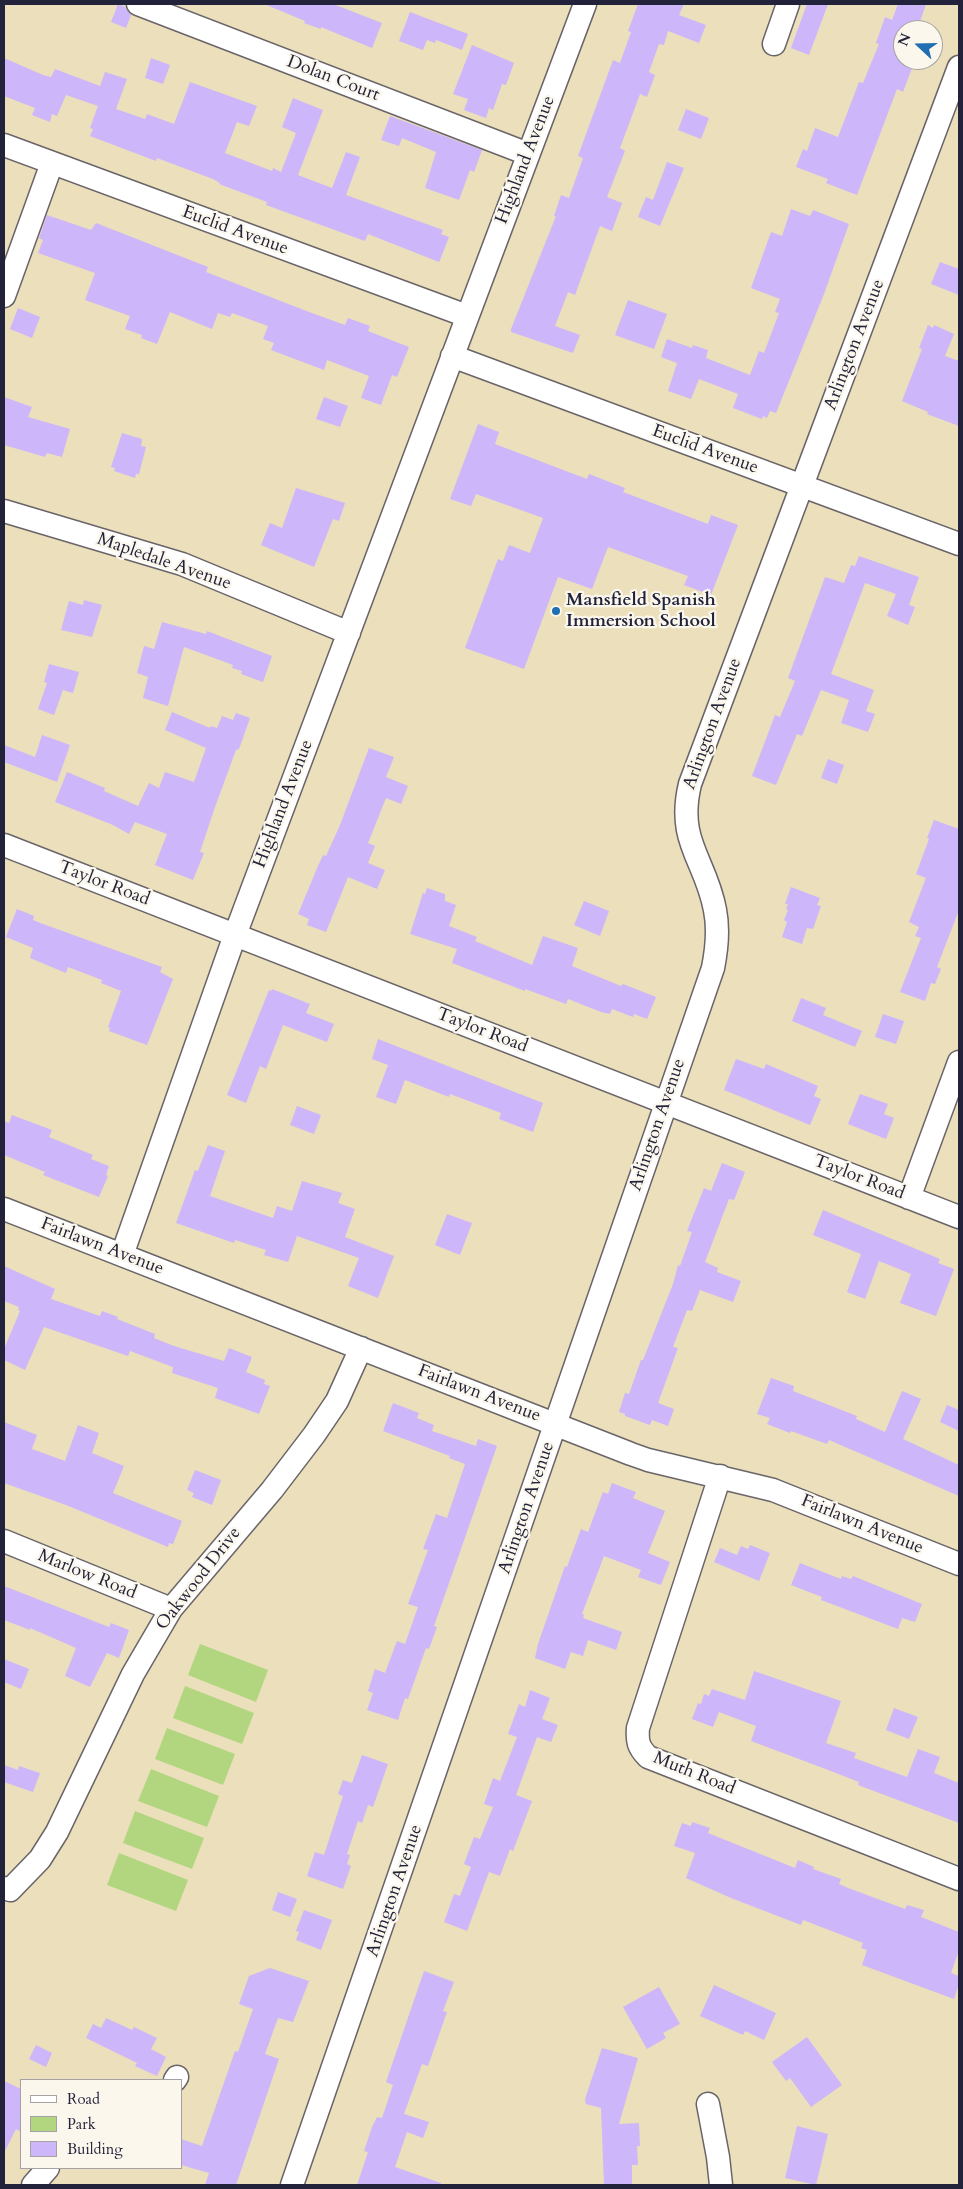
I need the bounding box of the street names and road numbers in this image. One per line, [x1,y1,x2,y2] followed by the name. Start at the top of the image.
[284,51,382,107] street label: Dolan Court
[492,93,560,227] street label: Highland Avenue
[179,202,291,260] street label: Euclid Avenue
[820,277,890,413] street label: Arlington Avenue
[649,421,761,479] street label: Euclid Avenue
[94,529,234,595] street label: Mapledale Avenue
[679,655,747,793] street label: Arlington Avenue
[250,737,318,871] street label: Highland Avenue
[55,857,153,911] street label: Taylor Road
[433,1004,531,1058] street label: Taylor Road
[625,1056,691,1194] street label: Arlington Avenue
[810,1151,908,1205] street label: Taylor Road
[38,1214,166,1280] street label: Fairlawn Avenue
[415,1361,543,1427] street label: Fairlawn Avenue
[494,1439,560,1577] street label: Arlington Avenue
[798,1491,926,1559] street label: Fairlawn Avenue
[152,1523,246,1635] street label: Oakwood Drive
[35,1545,139,1605] street label: Marlow Road
[650,1748,738,1800] street label: Muth Road
[362,1822,428,1960] street label: Arlington Avenue

